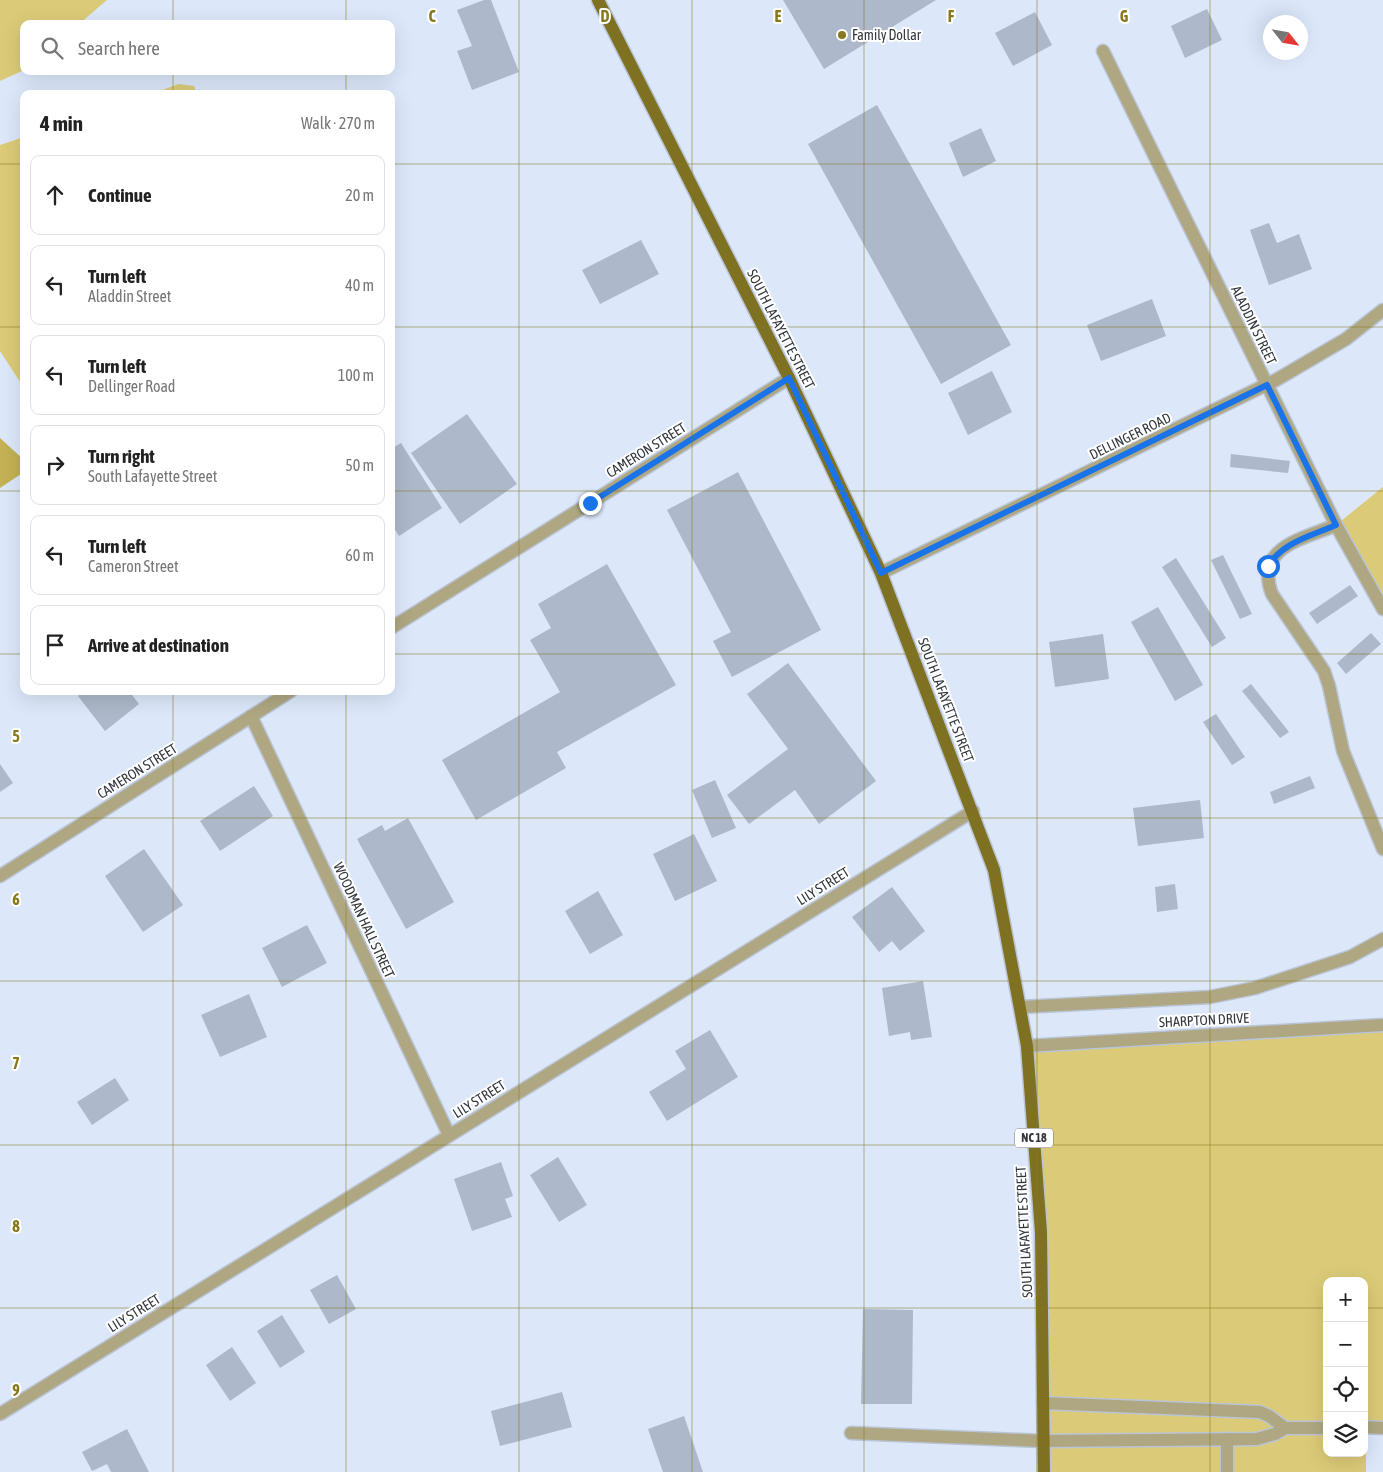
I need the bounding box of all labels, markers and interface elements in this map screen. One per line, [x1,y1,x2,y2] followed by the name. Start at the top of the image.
[428,7,436,25] text: C
[601,7,610,25] text: D
[775,7,782,25] text: E
[948,7,955,25] text: F
[1120,7,1129,25] text: G
[1263,15,1308,60] north arrow
[20,20,395,75] search box
[852,27,922,43] place label: Family Dollar
[836,29,848,41] marker: Family Dollar
[38,34,66,62] icon: search
[78,37,160,59] text: Search here
[40,111,83,135] text: 4 min
[301,114,375,132] text: Walk · 270 m
[41,181,69,209] icon: ahead
[88,184,152,206] text: Continue
[345,186,374,204] text: 20 m
[88,265,146,287] text: Turn left
[744,267,818,391] street label: SOUTH LAFAYETTE STREET
[41,271,69,299] icon: left
[345,276,374,294] text: 40 m
[1228,283,1280,367] street label: ALADDIN STREET
[88,287,171,305] text: Aladdin Street
[88,355,146,377] text: Turn left
[41,361,69,389] icon: left
[338,366,374,384] text: 100 m
[88,377,175,395] text: Dellinger Road
[1087,409,1173,463] street label: DELLINGER ROAD
[603,419,689,481] street label: CAMERON STREET
[88,445,155,467] text: Turn right
[41,451,69,479] icon: right
[345,456,374,474] text: 50 m
[88,467,217,485] text: South Lafayette Street
[579,492,602,515] route end
[88,535,146,557] text: Turn left
[41,541,69,569] icon: left
[345,546,374,564] text: 60 m
[1257,555,1280,578] route start
[88,557,179,575] text: Cameron Street
[41,631,69,659] icon: arrive
[88,634,229,656] text: Arrive at destination
[915,636,977,764] street label: SOUTH LAFAYETTE STREET
[12,727,20,745] text: 5
[94,740,180,802] street label: CAMERON STREET
[330,860,398,980] street label: WOODMAN HALL STREET
[794,864,852,908] street label: LILY STREET
[12,890,20,908] text: 6
[1159,1010,1249,1030] street label: SHARPTON DRIVE
[12,1054,20,1072] text: 7
[450,1077,508,1121] street label: LILY STREET
[1015,1128,1053,1148] road number: NC 18
[1013,1166,1035,1298] street label: SOUTH LAFAYETTE STREET
[12,1217,20,1235] text: 8
[1323,1277,1368,1457] map controls
[1323,1277,1368,1322] button: +
[105,1291,163,1335] street label: LILY STREET
[1323,1322,1368,1367] button: −
[1323,1367,1368,1412] button: locate
[12,1381,20,1399] text: 9
[1323,1412,1368,1457] button: layers

